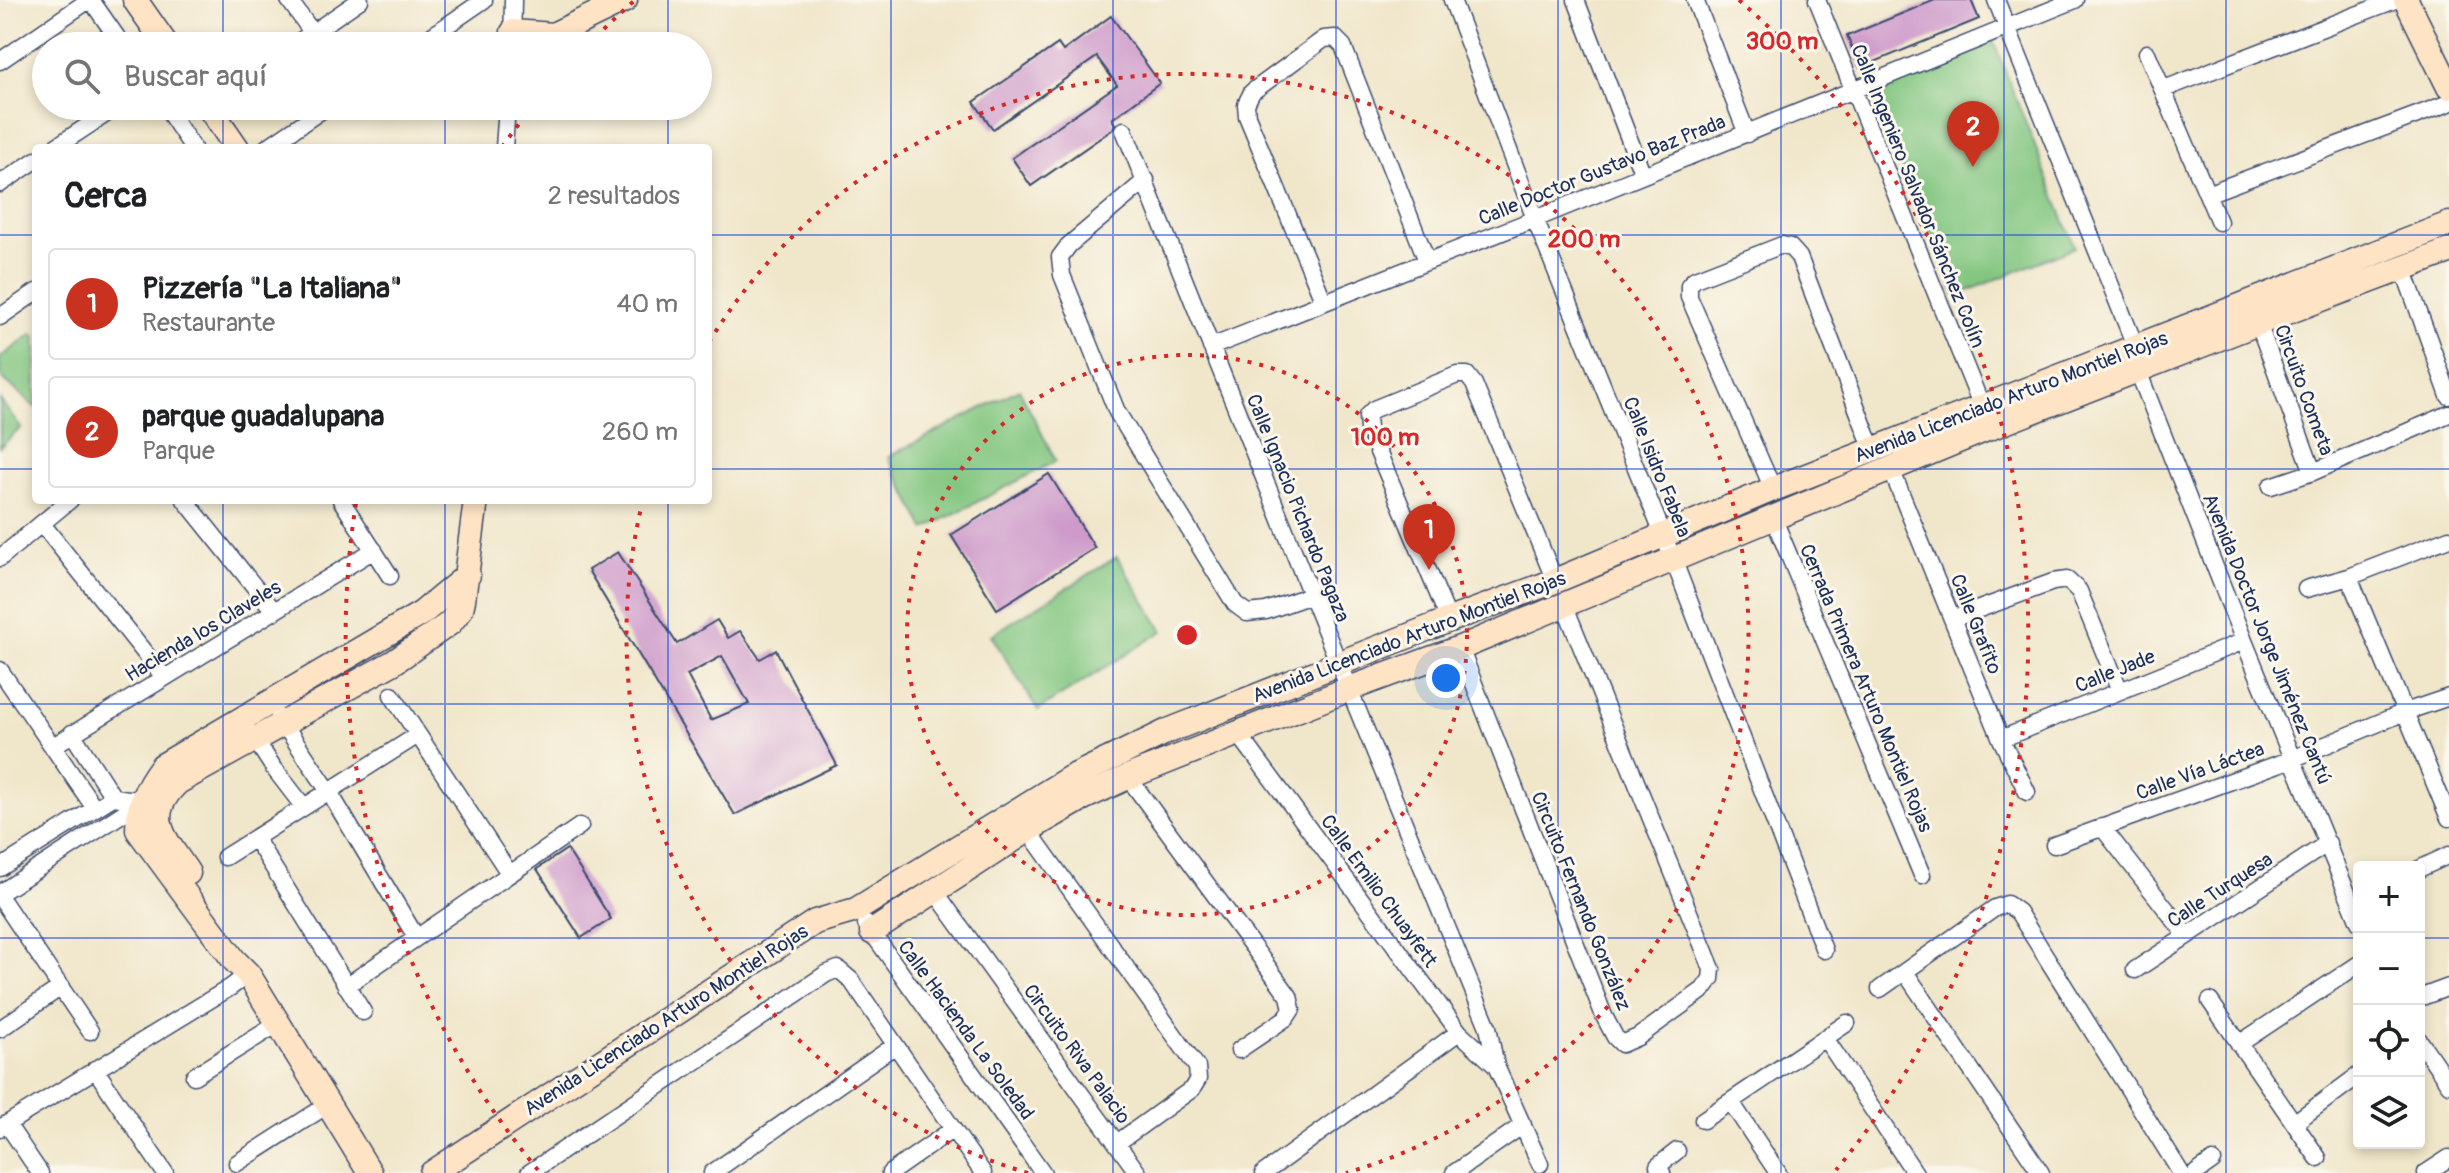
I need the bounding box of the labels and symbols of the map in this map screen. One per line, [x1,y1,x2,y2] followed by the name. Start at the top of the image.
[1746,27,1818,56] text: 300 m
[1845,41,1991,351] street label: Calle Ingeniero Salvador Sánchez Colín
[1947,101,1999,167] pin: 2
[1475,109,1729,231] street label: Calle Doctor Gustavo Baz Prada
[1548,225,1620,254] text: 200 m
[2269,321,2339,459] street label: Circuito Cometa
[1851,326,2171,468] street label: Avenida Licenciado Arturo Montiel Rojas
[1241,390,1355,626] street label: Calle Ignacio Pichardo Pagaza
[1618,393,1696,541] street label: Calle Isidro Fabela
[1351,423,1419,452] text: 100 m
[2197,490,2337,788] street label: Avenida Doctor Jorge Jiménez Cantú
[1403,504,1455,570] pin: 1
[1794,540,1938,836] street label: Cerrada Primera Arturo Montiel Rojas
[1249,566,1569,708] street label: Avenida Licenciado Arturo Montiel Rojas
[1945,570,2007,678] street label: Calle Grafito
[120,575,286,687] street label: Hacienda los Claveles
[1173,621,1201,649] centre of rings
[2071,644,2159,698] street label: Calle Jade
[1426,658,1466,698] your location
[2132,736,2268,806] street label: Calle Vía Láctea
[1526,788,1636,1014] street label: Circuito Fernando González
[1315,810,1443,973] street label: Calle Emilio Chuayfett
[2163,847,2277,933] street label: Calle Turquesa
[519,919,813,1121] street label: Avenida Licenciado Arturo Montiel Rojas
[892,935,1040,1125] street label: Calle Hacienda La Soledad
[1018,979,1136,1129] street label: Circuito Riva Palacio

